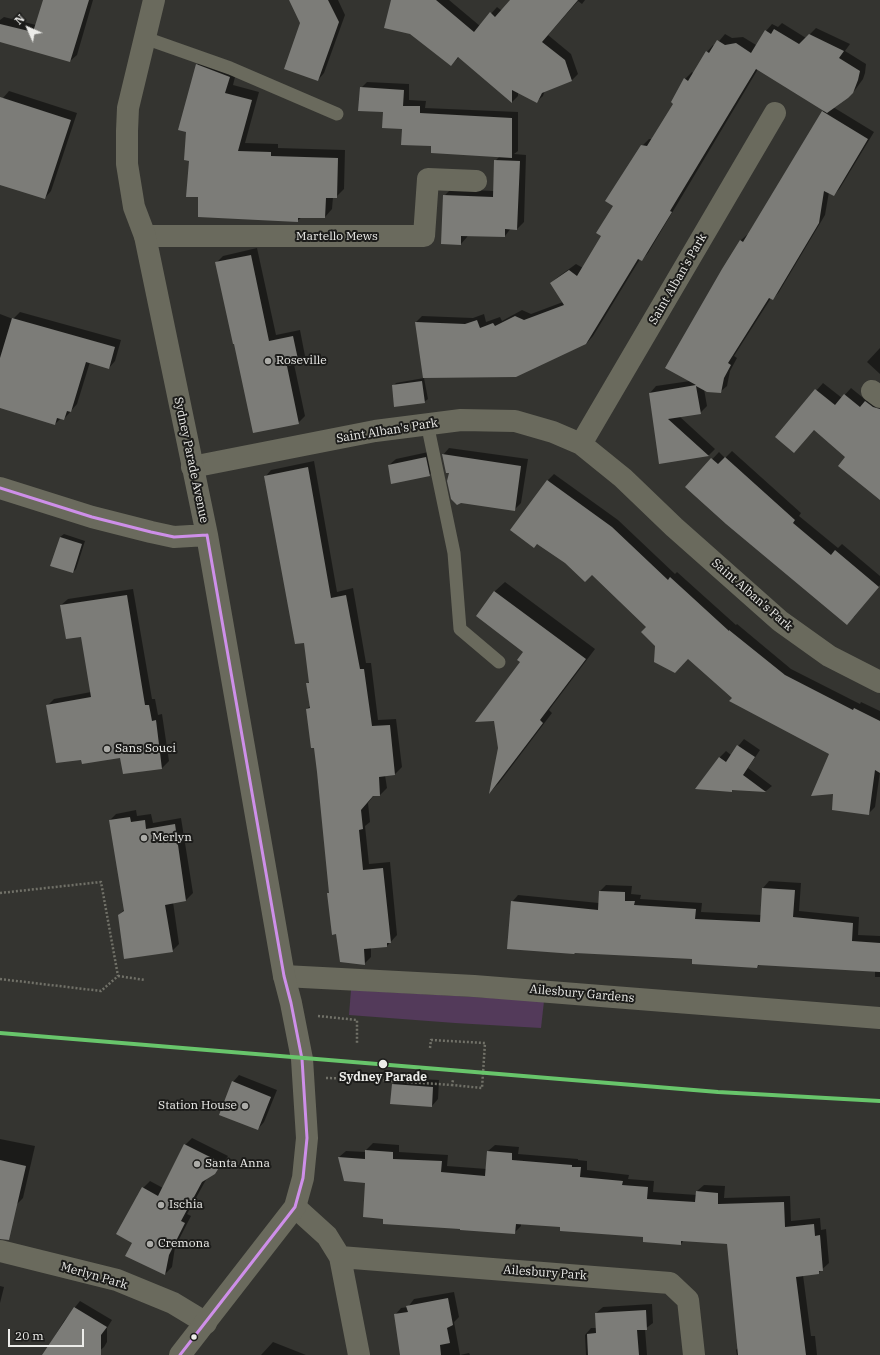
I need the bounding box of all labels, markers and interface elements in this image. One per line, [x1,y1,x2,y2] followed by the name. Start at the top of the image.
[8,8,48,48] north arrow
[11,11,28,28] text: N
[296,230,378,244] street label: Martello Mews
[646,231,710,327] street label: Saint Alban's Park
[276,354,327,368] place label: Roseville
[263,356,273,366] marker: Roseville
[171,396,211,524] street label: Sydney Parade Avenue
[335,416,439,446] street label: Saint Alban's Park
[709,556,795,634] street label: Saint Alban's Park
[115,742,176,756] place label: Sans Souci
[102,744,112,754] marker: Sans Souci
[152,831,192,845] place label: Merlyn
[139,833,149,843] marker: Merlyn
[529,982,635,1006] street label: Ailesbury Gardens
[377,1058,389,1070] marker: Sydney Parade
[339,1071,427,1085] place label: Sydney Parade
[158,1099,237,1113] place label: Station House
[240,1101,250,1111] marker: Station House
[205,1157,270,1171] place label: Santa Anna
[192,1159,202,1169] marker: Santa Anna
[169,1198,203,1212] place label: Ischia
[156,1200,166,1210] marker: Ischia
[158,1237,210,1251] place label: Cremona
[145,1239,155,1249] marker: Cremona
[59,1260,129,1292] street label: Merlyn Park
[503,1263,587,1283] street label: Ailesbury Park
[10,1321,86,1347] scale bar
[15,1328,44,1343] text: 20 m
[189,1332,199,1342] unlabelled marker

